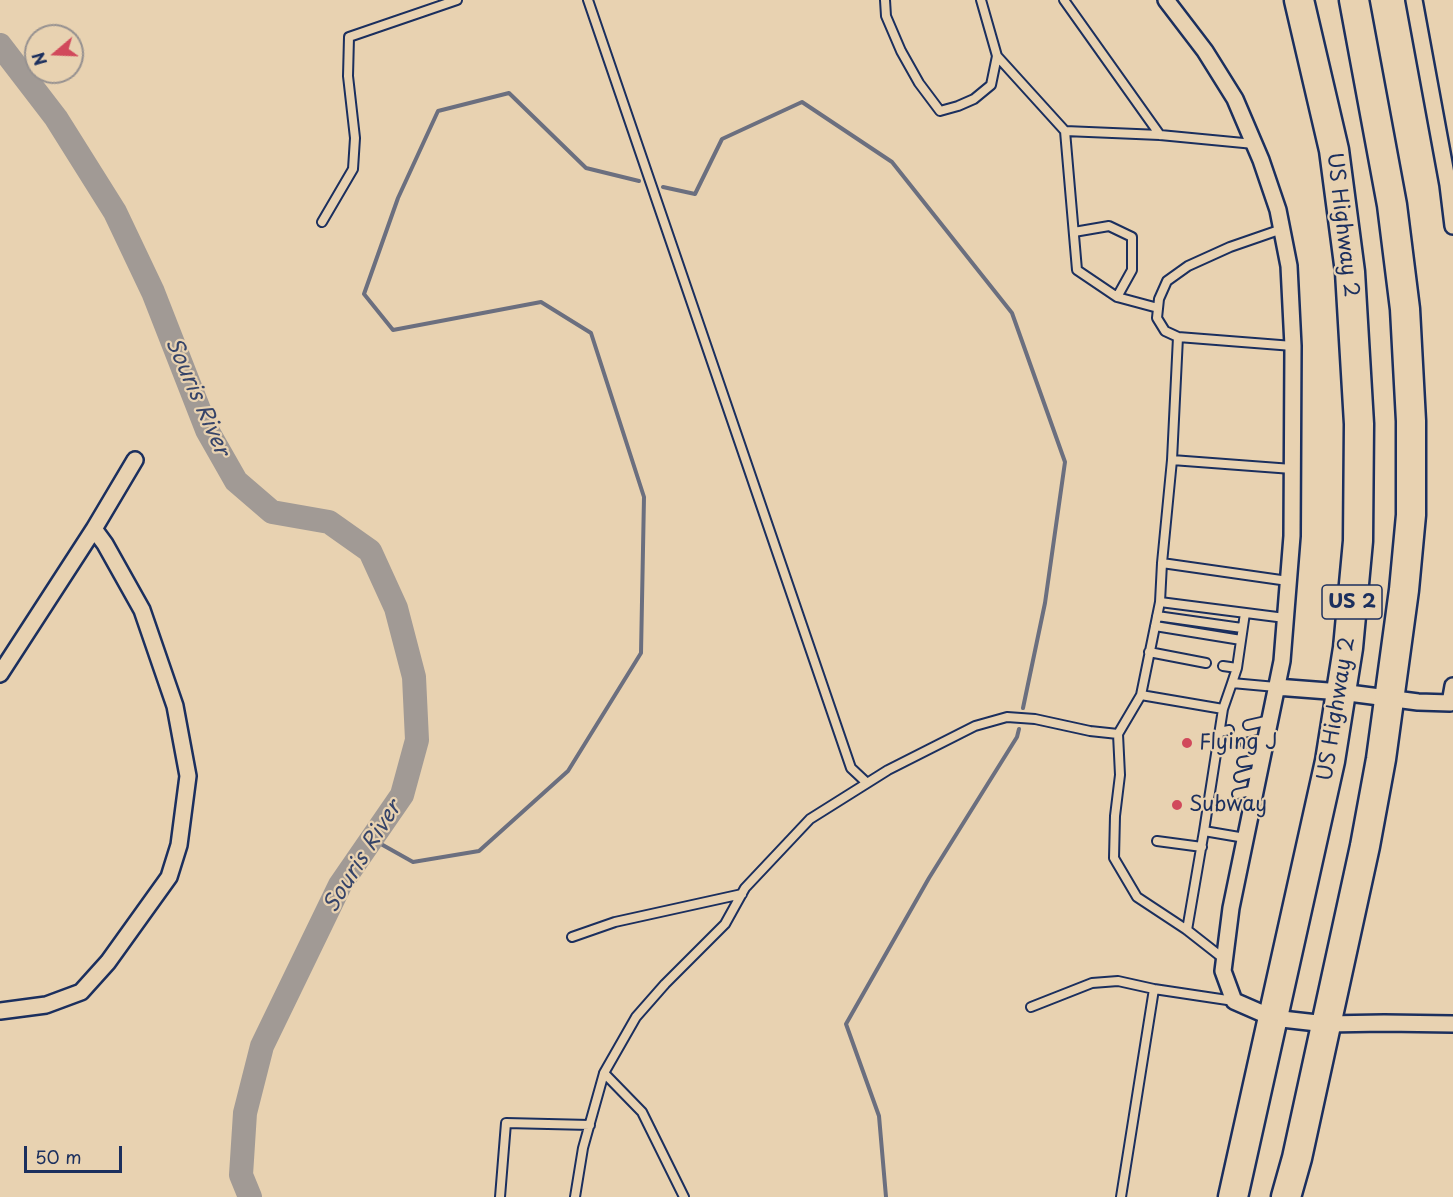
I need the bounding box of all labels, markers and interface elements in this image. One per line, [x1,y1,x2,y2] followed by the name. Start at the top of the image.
[24,24,84,84] north arrow
[25,49,52,69] text: N
[1321,151,1363,299] street label: US Highway 2
[159,334,235,460] water label: Souris River
[1322,585,1382,619] road number: US 2
[1313,635,1361,783] street label: US Highway 2
[1199,730,1278,756] place label: Flying J
[1180,736,1194,750] marker: Flying J
[1189,792,1267,818] place label: Subway
[318,796,408,918] water label: Souris River
[1170,798,1184,812] marker: Subway
[27,1134,124,1172] scale bar
[35,1143,82,1170] text: 50 m

